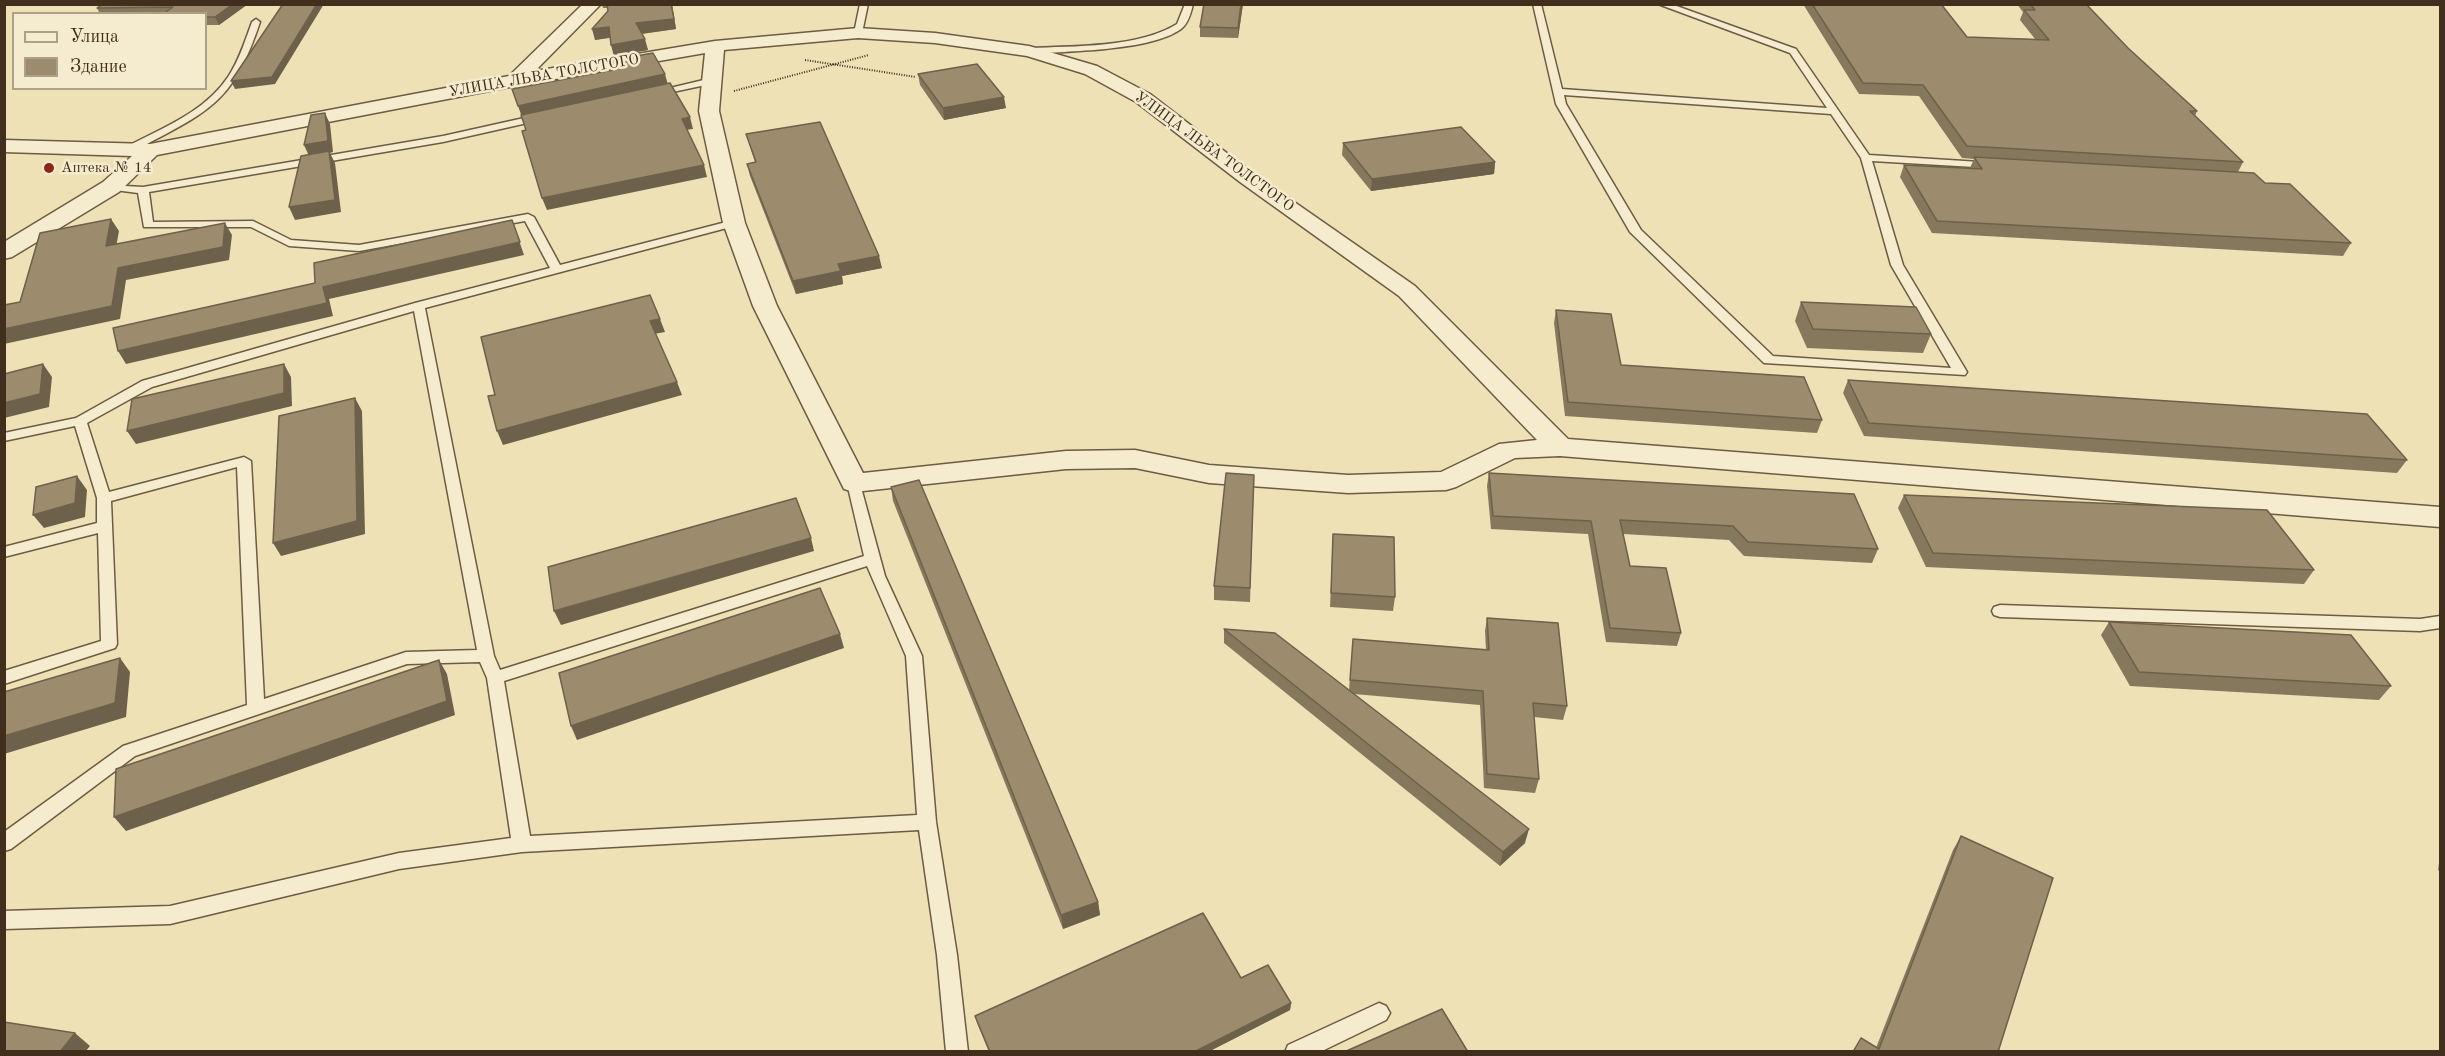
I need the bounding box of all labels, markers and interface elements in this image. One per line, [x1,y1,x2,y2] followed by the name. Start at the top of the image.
[12,12,207,90] legend
[70,28,119,46] text: Улица
[447,50,641,102] street label: УЛИЦА ЛЬВА ТОЛСТОГО
[70,58,127,76] text: Здание
[1131,88,1297,216] street label: УЛИЦА ЛЬВА ТОЛСТОГО
[61,159,151,177] place label: Аптека № 14
[42,161,56,175] marker: Аптека № 14

